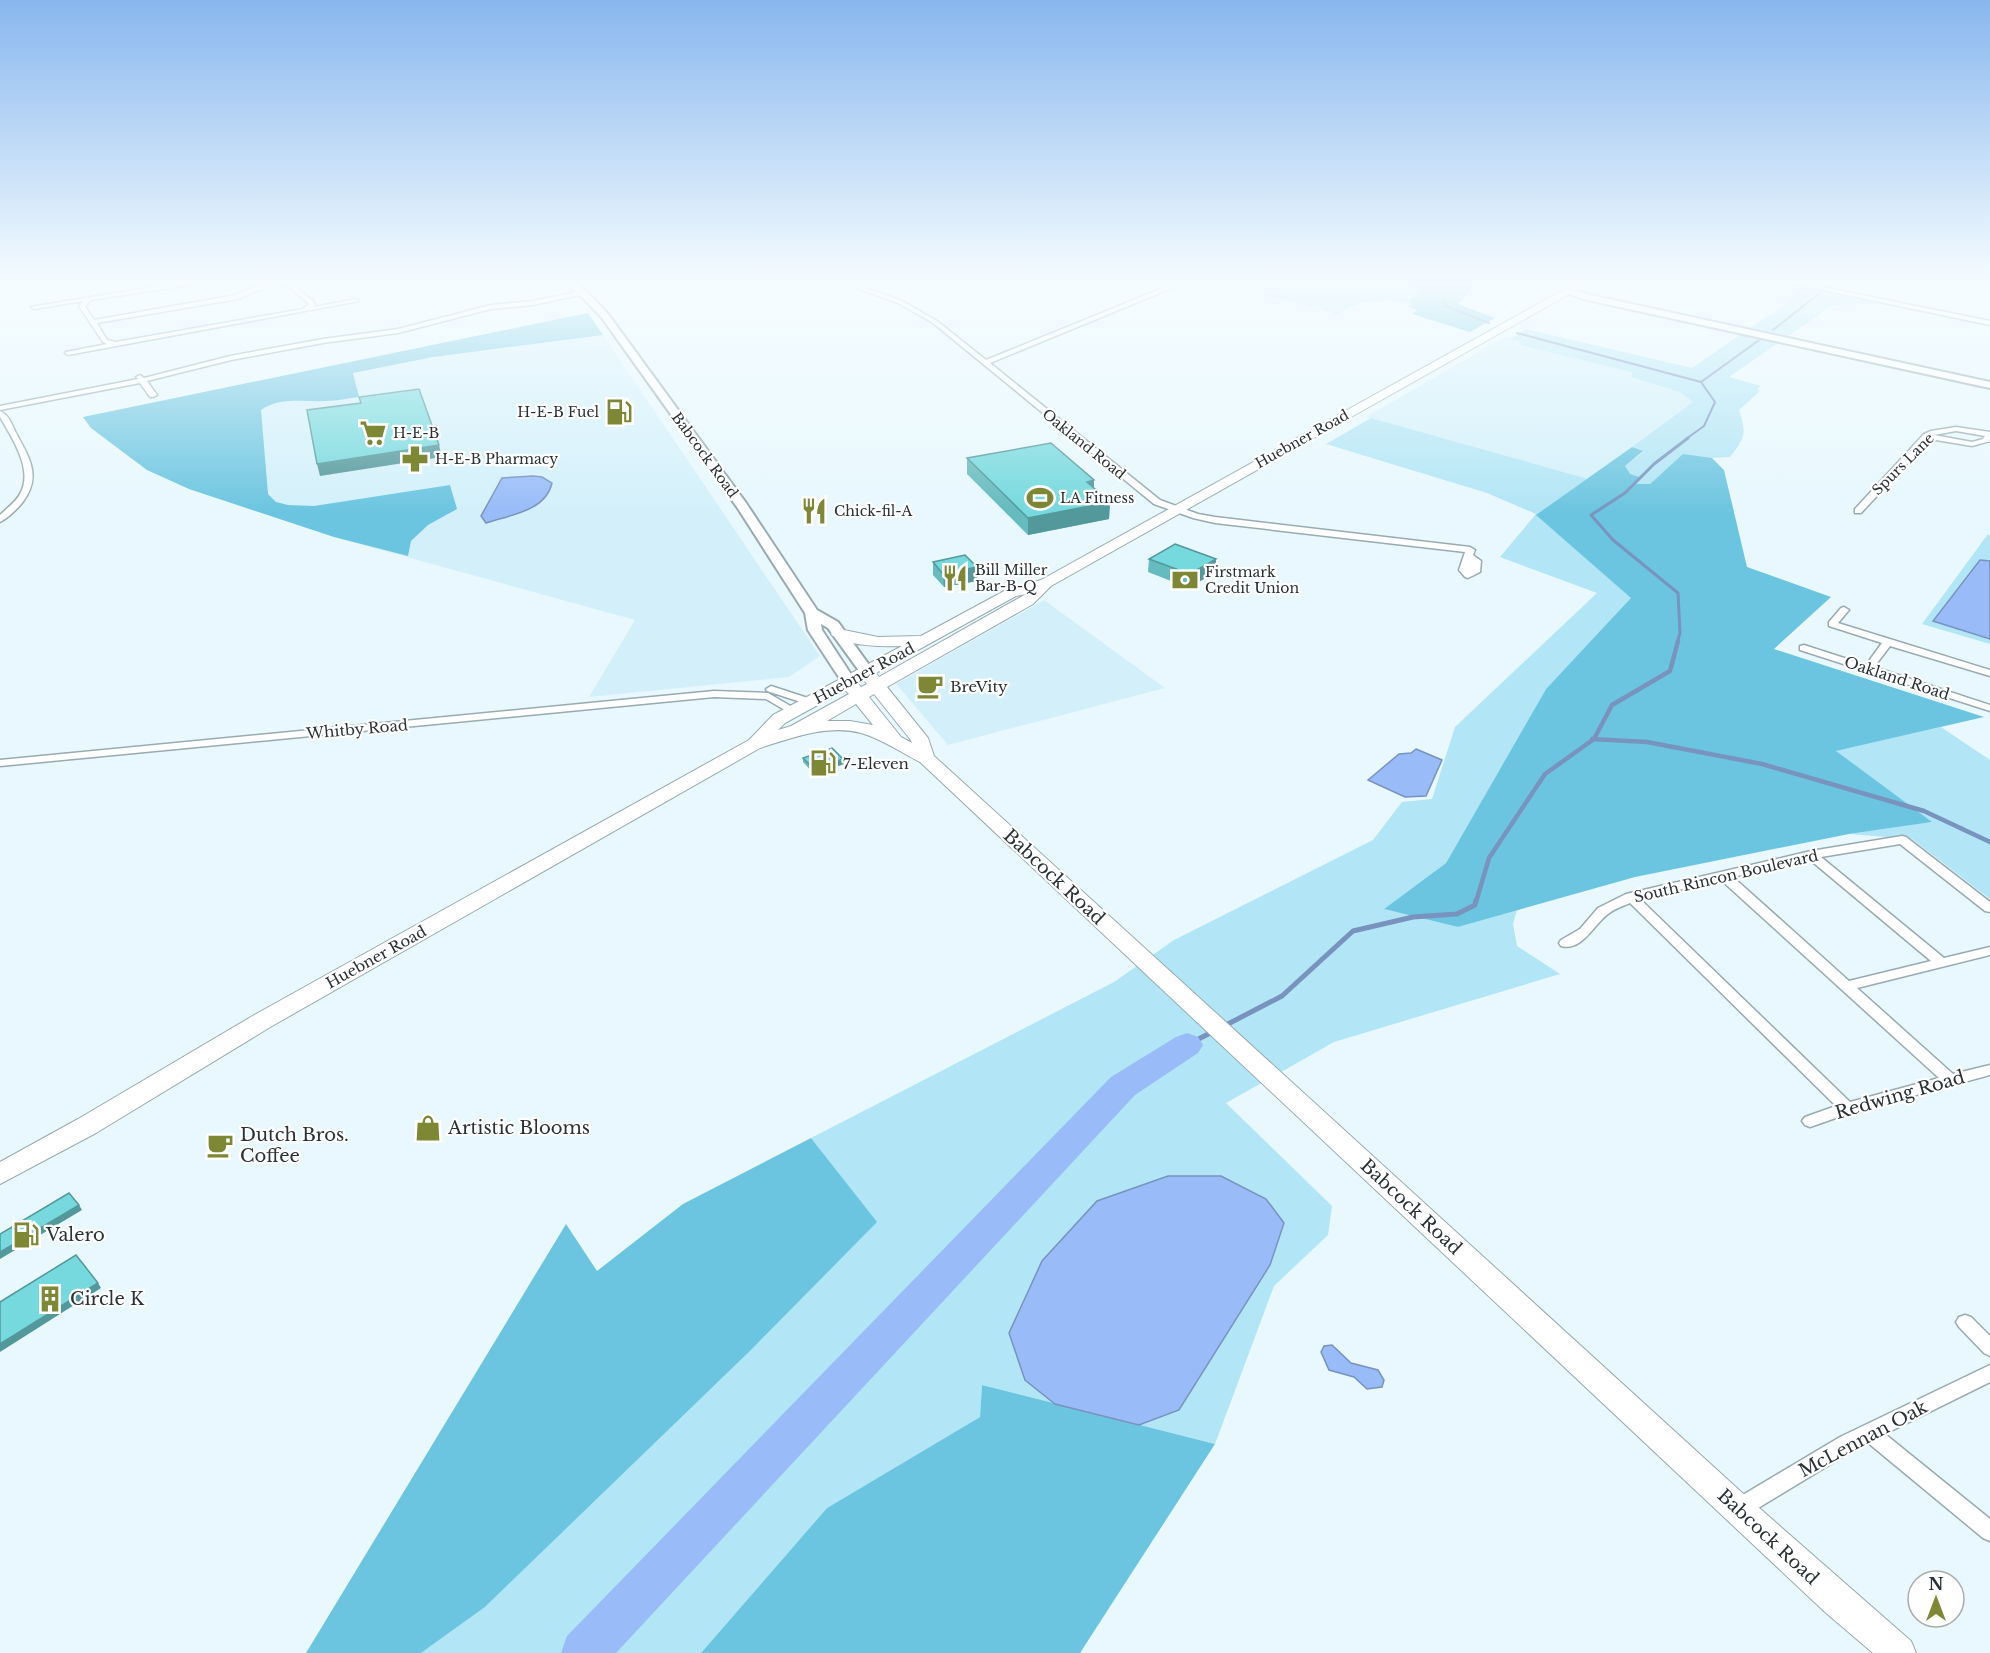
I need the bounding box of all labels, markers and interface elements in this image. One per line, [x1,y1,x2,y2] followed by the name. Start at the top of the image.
[604,397,634,427] fuel station icon: H-E-B Fuel
[517,403,599,421] place label: H-E-B Fuel
[1039,405,1130,483] street label: Oakland Road
[1252,406,1353,472] street label: Huebner Road
[668,409,742,502] street label: Babcock Road
[358,418,388,448] supermarket icon: H-E-B
[393,424,440,442] place label: H-E-B
[1868,429,1938,499] street label: Spurs Lane
[400,444,430,474] pharmacy icon: H-E-B Pharmacy
[435,450,558,468] place label: H-E-B Pharmacy
[1025,483,1055,513] sports icon: LA Fitness
[1060,489,1134,507] place label: LA Fitness
[799,496,829,526] restaurant icon: Chick-fil-A
[834,502,913,520] place label: Chick-fil-A
[975,561,1048,595] place label: Bill Miller Bar-B-Q
[940,563,970,593] restaurant icon: Bill Miller Bar-B-Q
[1205,563,1299,597] place label: Firstmark Credit Union
[1170,565,1200,595] bank icon: Firstmark Credit Union
[810,638,918,708] street label: Huebner Road
[1842,652,1952,704] street label: Oakland Road
[915,671,945,701] cafe icon: BreVity
[950,677,1008,696] place label: BreVity
[304,715,409,743] street label: Whitby Road
[808,748,838,778] fuel station icon: 7-Eleven
[843,754,909,773] place label: 7-Eleven
[999,824,1109,930] street label: Babcock Road
[1632,846,1820,906] street label: South Rincon Boulevard
[322,922,430,992] street label: Huebner Road
[1833,1066,1967,1124] street label: Redwing Road
[413,1113,443,1143] shop icon: Artistic Blooms
[447,1117,590,1139] place label: Artistic Blooms
[240,1124,349,1167] place label: Dutch Bros. Coffee
[205,1130,235,1160] cafe icon: Dutch Bros. Coffee
[1356,1154,1466,1260] street label: Babcock Road
[11,1220,41,1250] fuel station icon: Valero
[45,1224,105,1246] place label: Valero
[35,1284,65,1314] building icon: Circle K
[70,1288,145,1310] place label: Circle K
[1795,1396,1931,1482] street label: McLennan Oak
[1713,1484,1823,1590] street label: Babcock Road
[1906,1569,1966,1629] north arrow
[1928,1574,1944,1594] text: N

